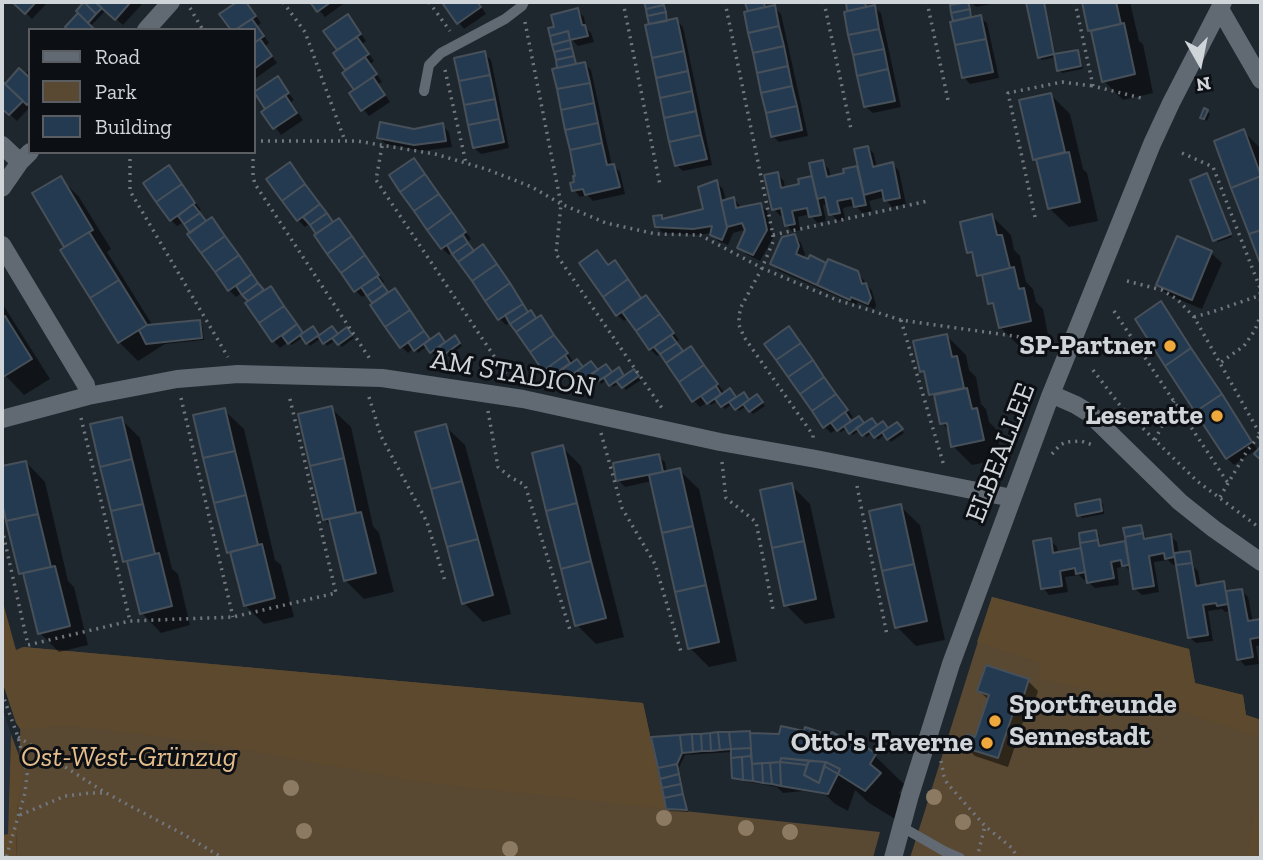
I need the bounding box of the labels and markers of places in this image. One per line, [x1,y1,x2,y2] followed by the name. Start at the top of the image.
[1019,329,1156,363] place label: SP-Partner
[1162,338,1178,354] marker: SP-Partner
[1085,399,1203,433] place label: Leseratte
[1209,408,1225,424] marker: Leseratte
[1009,688,1177,754] place label: Sportfreunde Sennestadt
[987,713,1003,729] marker: Sportfreunde Sennestadt
[791,726,973,760] place label: Otto's Taverne
[979,735,995,751] marker: Otto's Taverne

